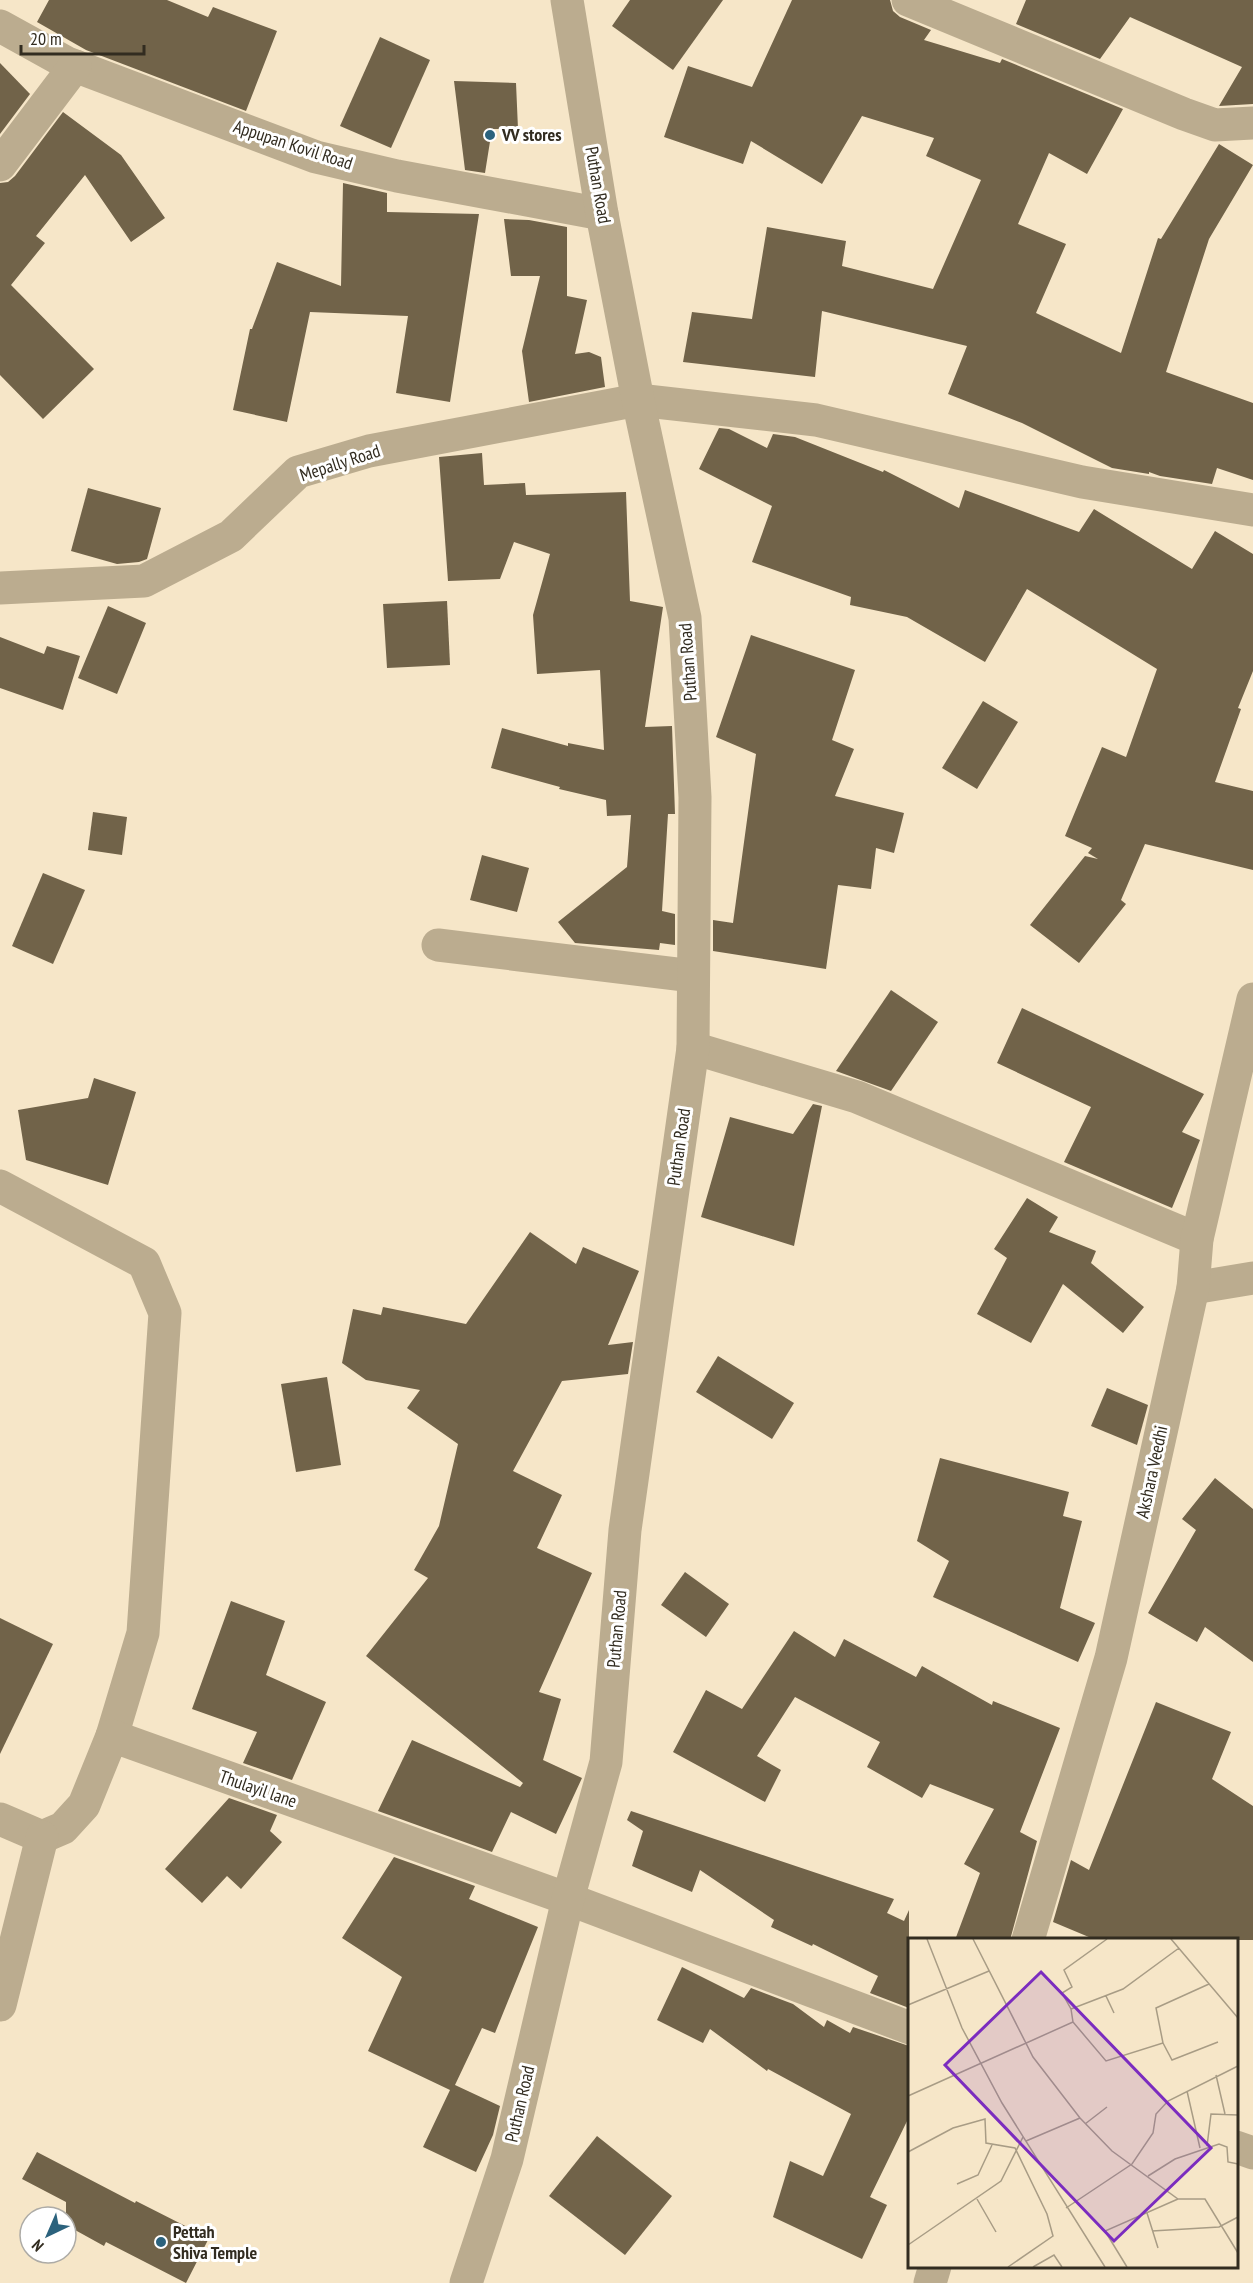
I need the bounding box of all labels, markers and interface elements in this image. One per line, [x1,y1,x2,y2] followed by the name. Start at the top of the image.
[21,18,144,56] scale bar
[30,27,62,50] text: 20 m
[231,114,356,175] street label: Appupan Kovil Road
[501,123,562,146] place label: VV stores
[483,128,497,142] marker: VV stores
[580,145,617,225] street label: Puthan Road
[297,439,383,486] street label: Mepally Road
[673,622,702,702] street label: Puthan Road
[662,1107,695,1187] street label: Puthan Road
[1130,1424,1173,1520] street label: Akshara Veedhi
[602,1589,631,1669] street label: Puthan Road
[216,1765,300,1813] street label: Thulayil lane
[908,1938,1238,2268] inset map
[500,2063,539,2144] street label: Puthan Road
[18,2205,78,2265] north arrow
[173,2220,257,2264] place label: Pettah Shiva Temple
[154,2235,168,2249] marker: Pettah Shiva Temple
[28,2236,48,2256] text: N

